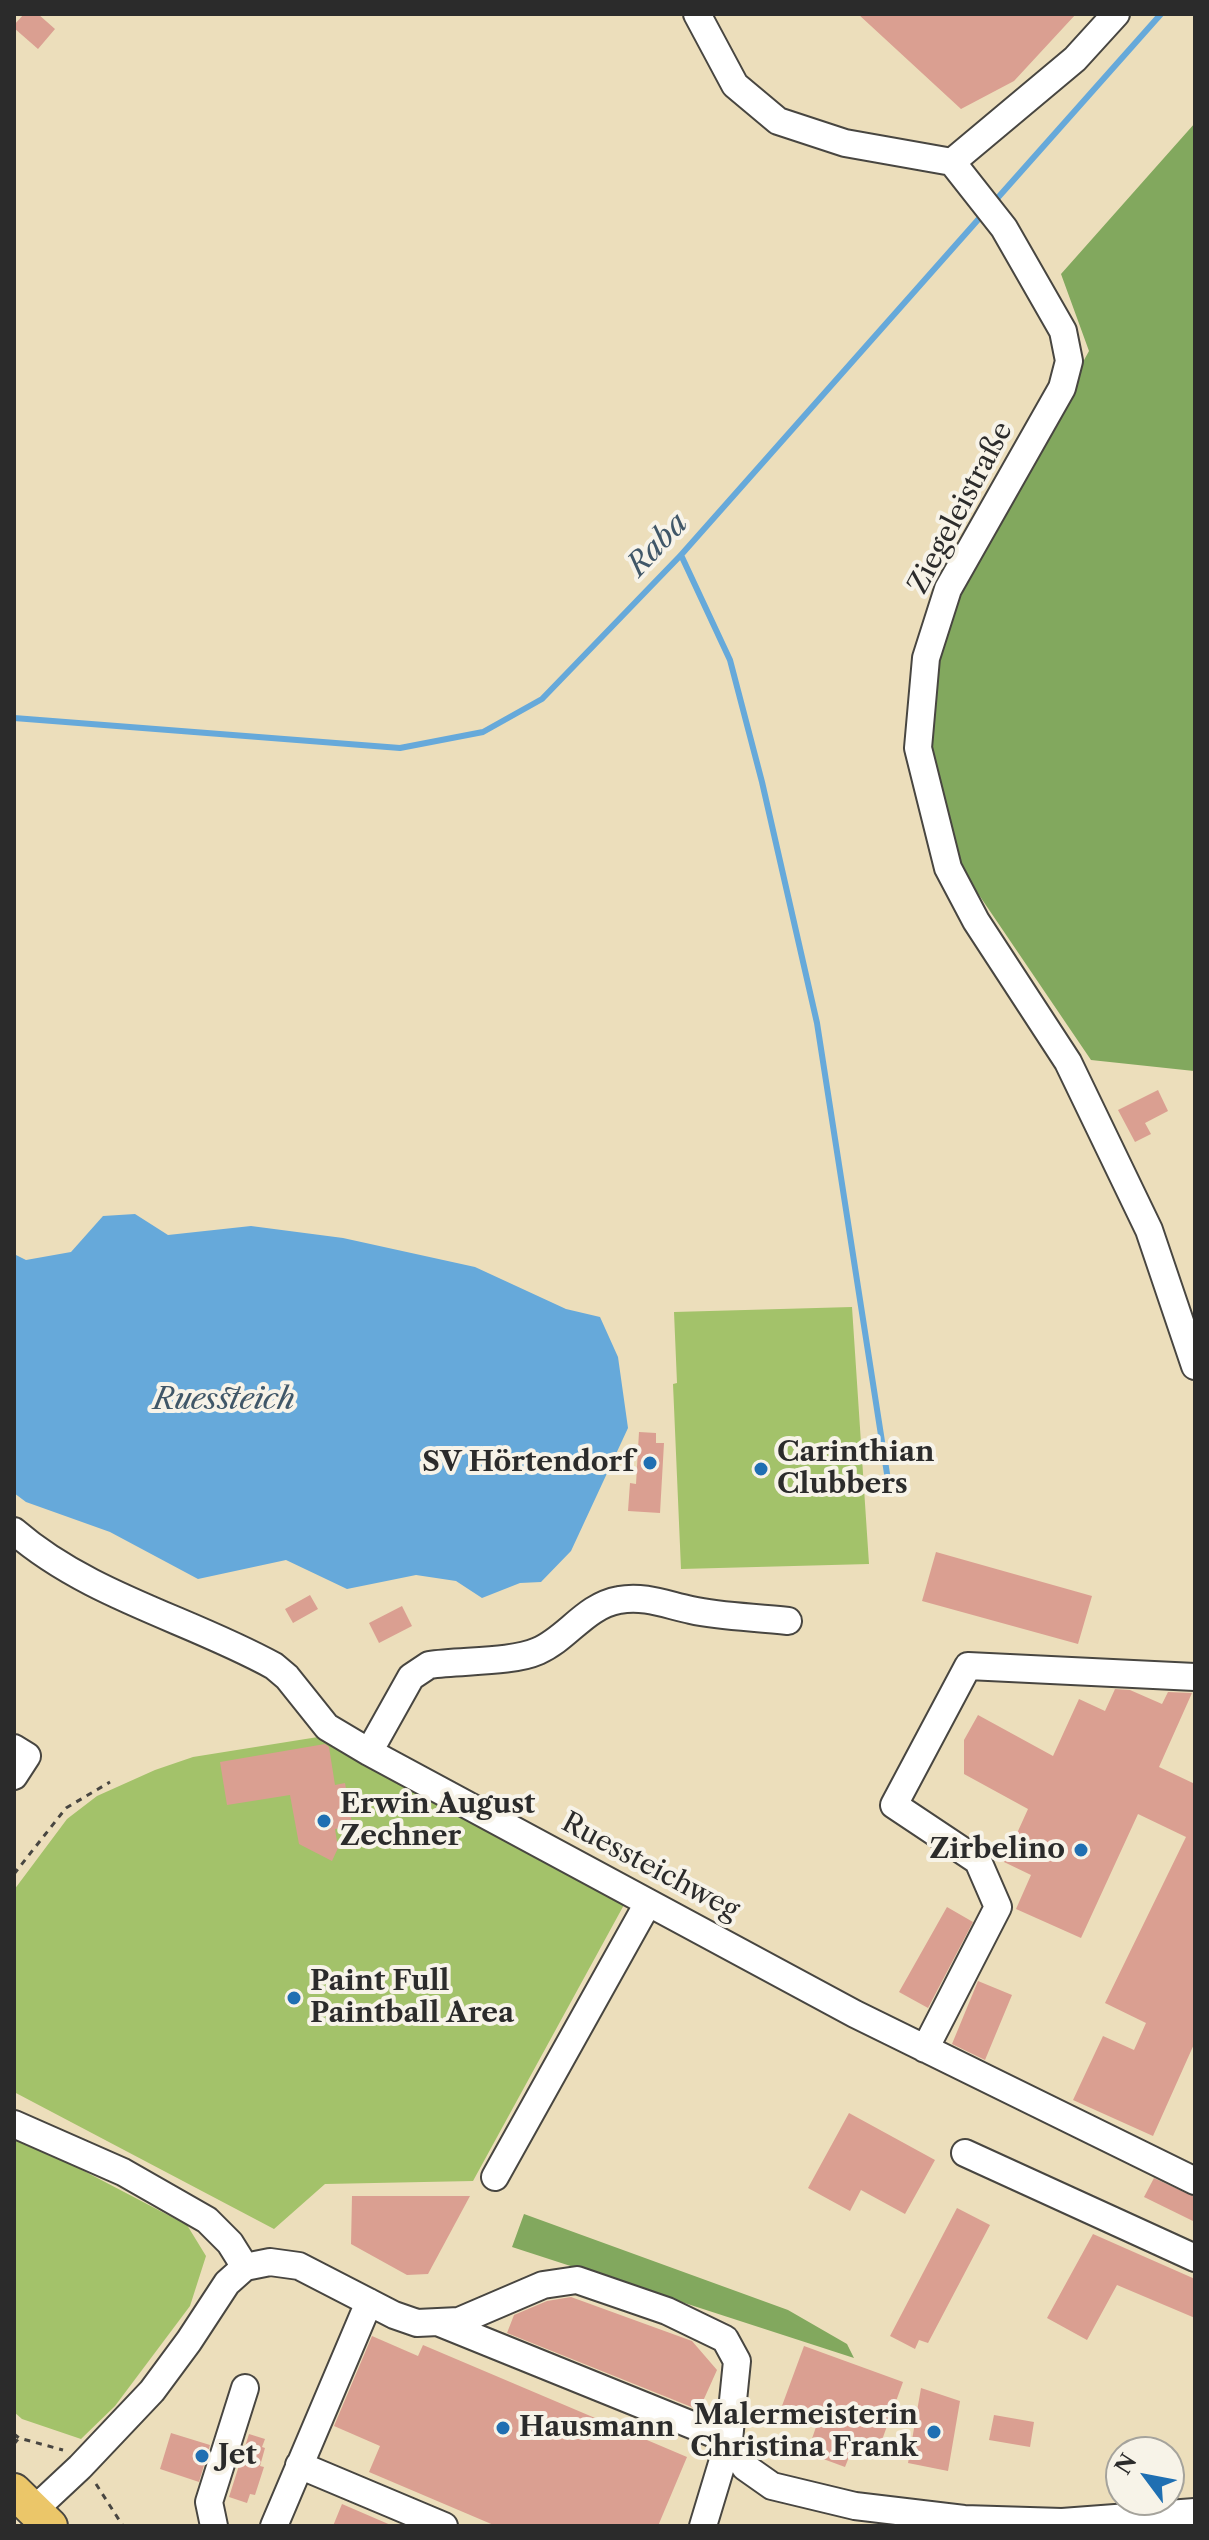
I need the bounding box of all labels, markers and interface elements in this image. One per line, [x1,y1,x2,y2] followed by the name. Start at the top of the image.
[902,416,1020,600] street label: Ziegeleistraße
[620,506,696,584] water label: Raba
[153,1382,295,1418] water label: Ruessteich
[777,1436,934,1502] place label: Carinthian Clubbers
[422,1446,634,1480] place label: SV Hörtendorf
[641,1454,659,1472] marker: SV Hörtendorf
[752,1460,770,1478] marker: Carinthian Clubbers
[340,1788,535,1854] place label: Erwin August Zechner
[556,1806,744,1928] street label: Ruessteichweg
[315,1812,333,1830] marker: Erwin August Zechner
[929,1833,1065,1867] place label: Zirbelino
[1072,1841,1090,1859] marker: Zirbelino
[310,1965,514,2031] place label: Paint Full Paintball Area
[285,1989,303,2007] marker: Paint Full Paintball Area
[690,2399,918,2465] place label: Malermeisterin Christina Frank
[519,2411,675,2445] place label: Hausmann
[494,2419,512,2437] marker: Hausmann
[925,2423,943,2441] marker: Malermeisterin Christina Frank
[1105,2436,1185,2516] north arrow
[218,2439,257,2473] place label: Jet
[193,2447,211,2465] marker: Jet
[1109,2449,1142,2479] text: N

